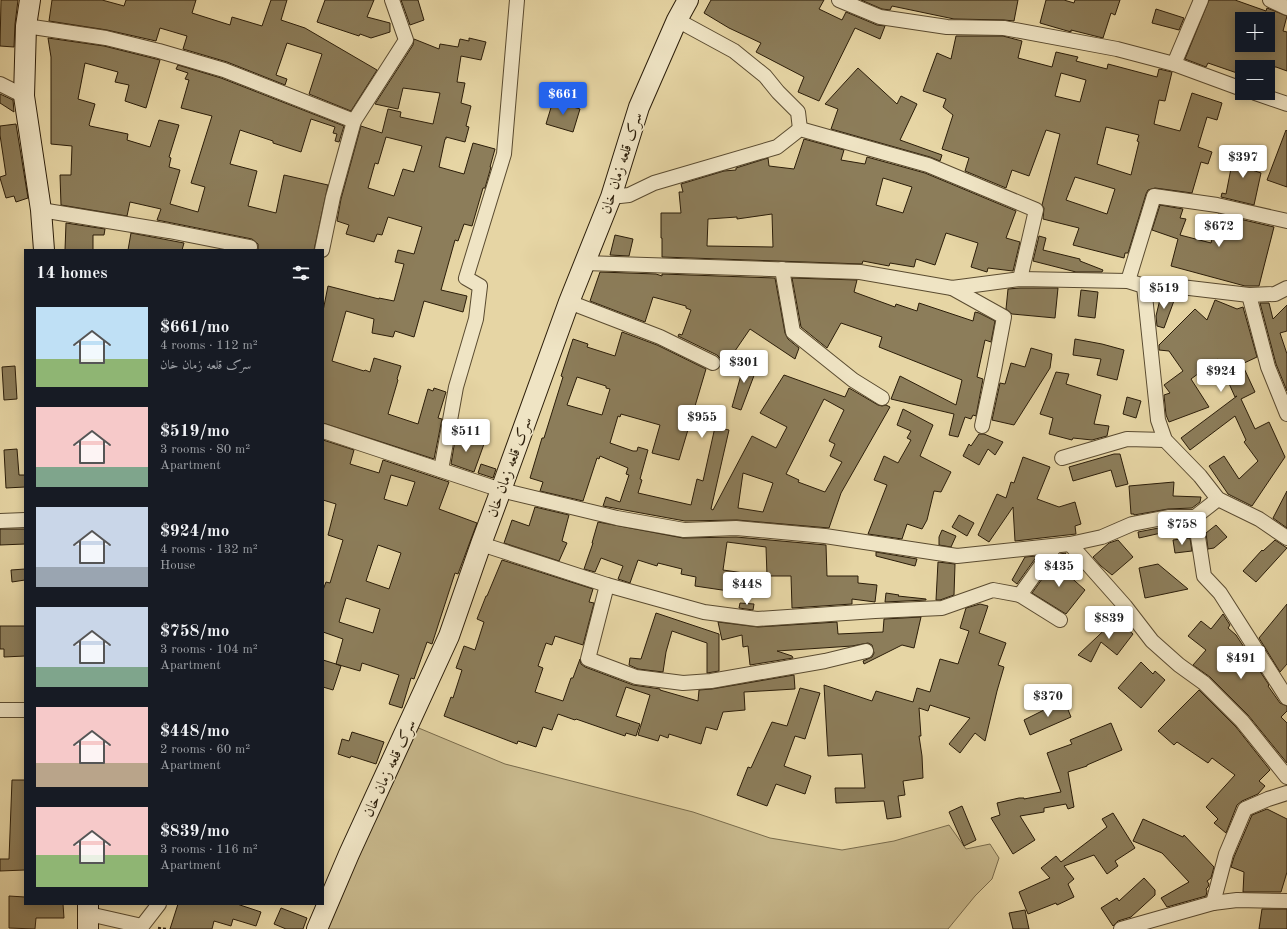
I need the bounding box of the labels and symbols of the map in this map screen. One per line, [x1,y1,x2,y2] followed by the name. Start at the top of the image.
[539,82,587,116] pin: $661
[598,111,647,216] street label: سرک قلعه زمان خان
[1219,145,1267,179] pin: $397
[1195,214,1243,248] pin: $672
[1140,276,1188,310] pin: $519
[720,350,768,384] pin: $301
[1197,359,1245,393] pin: $924
[678,405,726,439] pin: $955
[484,415,536,520] street label: سرک قلعه زمان خان
[442,419,490,453] pin: $511
[1158,512,1206,546] pin: $758
[1035,554,1083,588] pin: $435
[723,572,771,606] pin: $448
[1085,606,1133,640] pin: $839
[1217,646,1265,680] pin: $491
[1024,684,1072,718] pin: $370
[360,717,420,820] street label: سرک قلعه زمان خان

